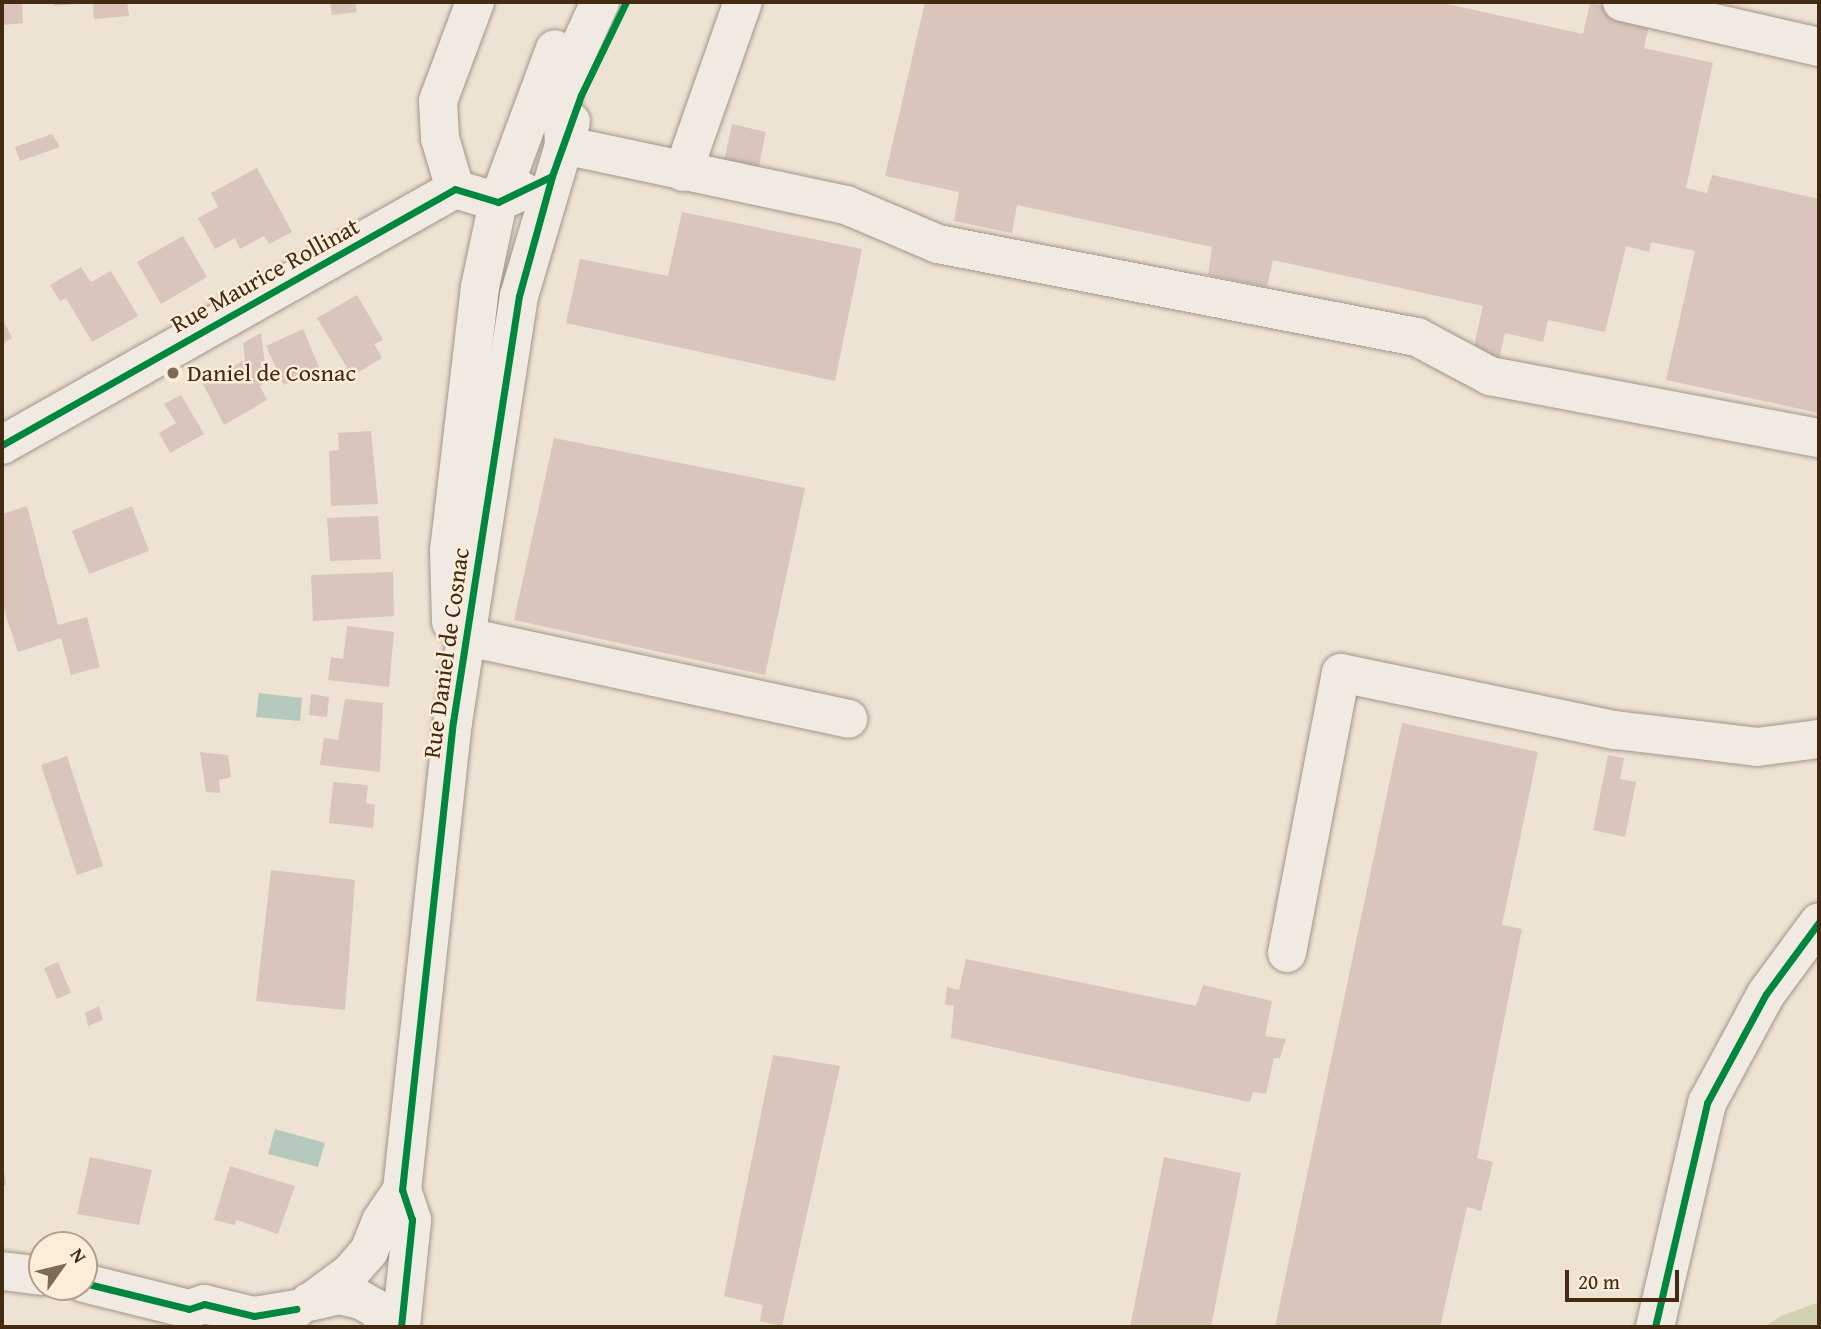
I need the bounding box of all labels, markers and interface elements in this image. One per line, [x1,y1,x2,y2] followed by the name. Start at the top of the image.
[166,211,364,339] street label: Rue Maurice Rollinat
[187,359,356,387] place label: Daniel de Cosnac
[165,365,181,381] marker: Daniel de Cosnac
[417,546,475,760] street label: Rue Daniel de Cosnac
[28,1231,98,1301] north arrow
[64,1242,94,1268] text: N
[1569,1256,1683,1300] scale bar
[1578,1266,1620,1297] text: 20 m

